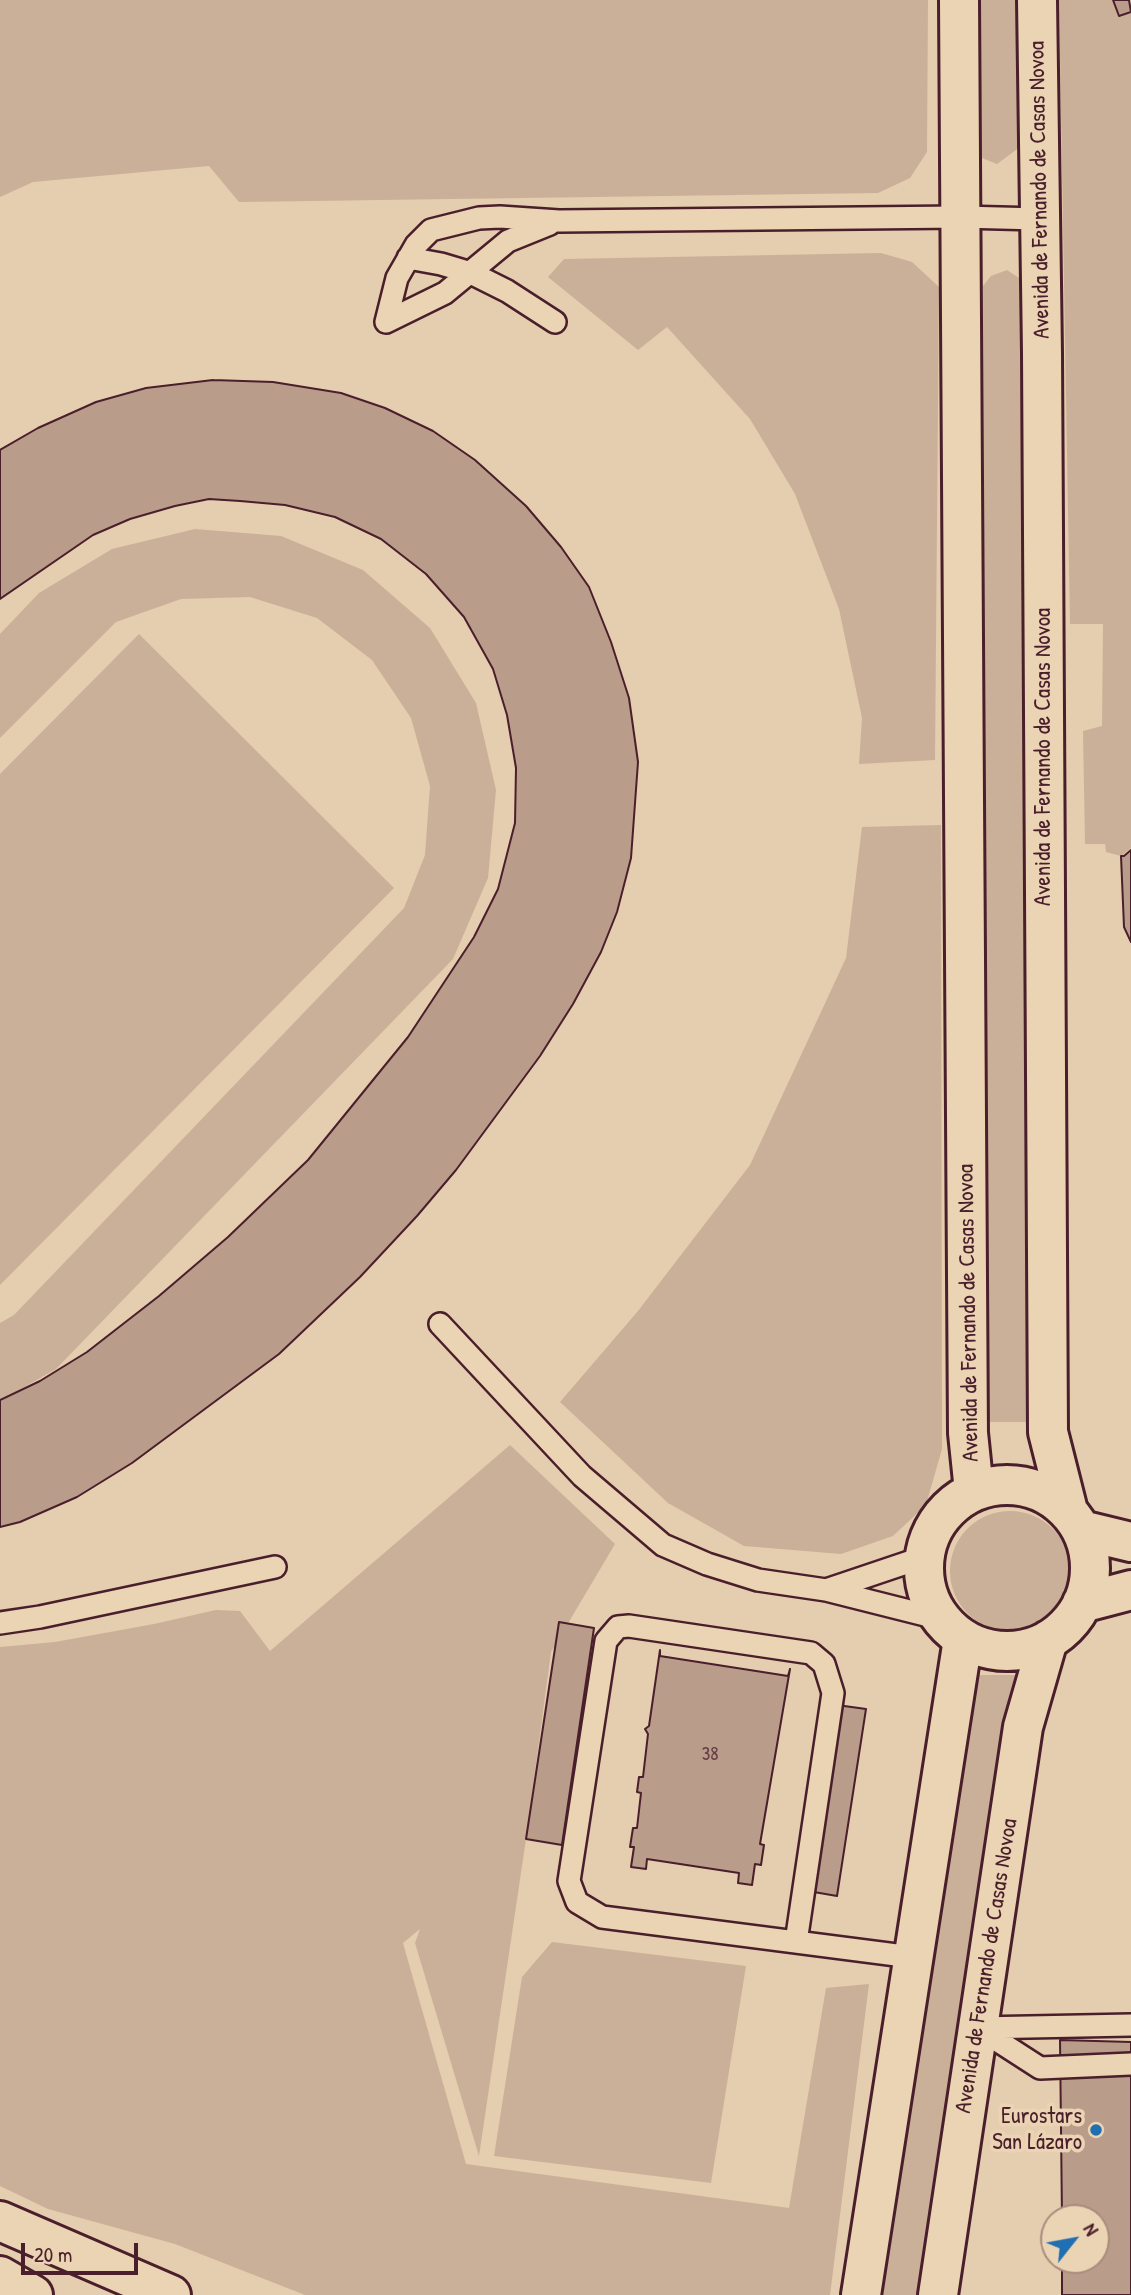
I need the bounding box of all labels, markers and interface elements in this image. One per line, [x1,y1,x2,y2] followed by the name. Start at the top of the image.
[1024,41,1056,339] street label: Avenida de Fernando de Casas Novoa
[1030,608,1058,906] street label: Avenida de Fernando de Casas Novoa
[953,1164,985,1462] street label: Avenida de Fernando de Casas Novoa
[702,1744,718,1766] house number: 38
[950,1817,1024,2115] street label: Avenida de Fernando de Casas Novoa
[992,2103,1082,2157] place label: Eurostars San Lázaro
[1088,2122,1104,2138] marker: Eurostars San Lázaro
[1040,2204,1110,2274] north arrow
[1078,2218,1105,2240] text: N
[24,2228,142,2272] scale bar
[34,2240,72,2269] text: 20 m

